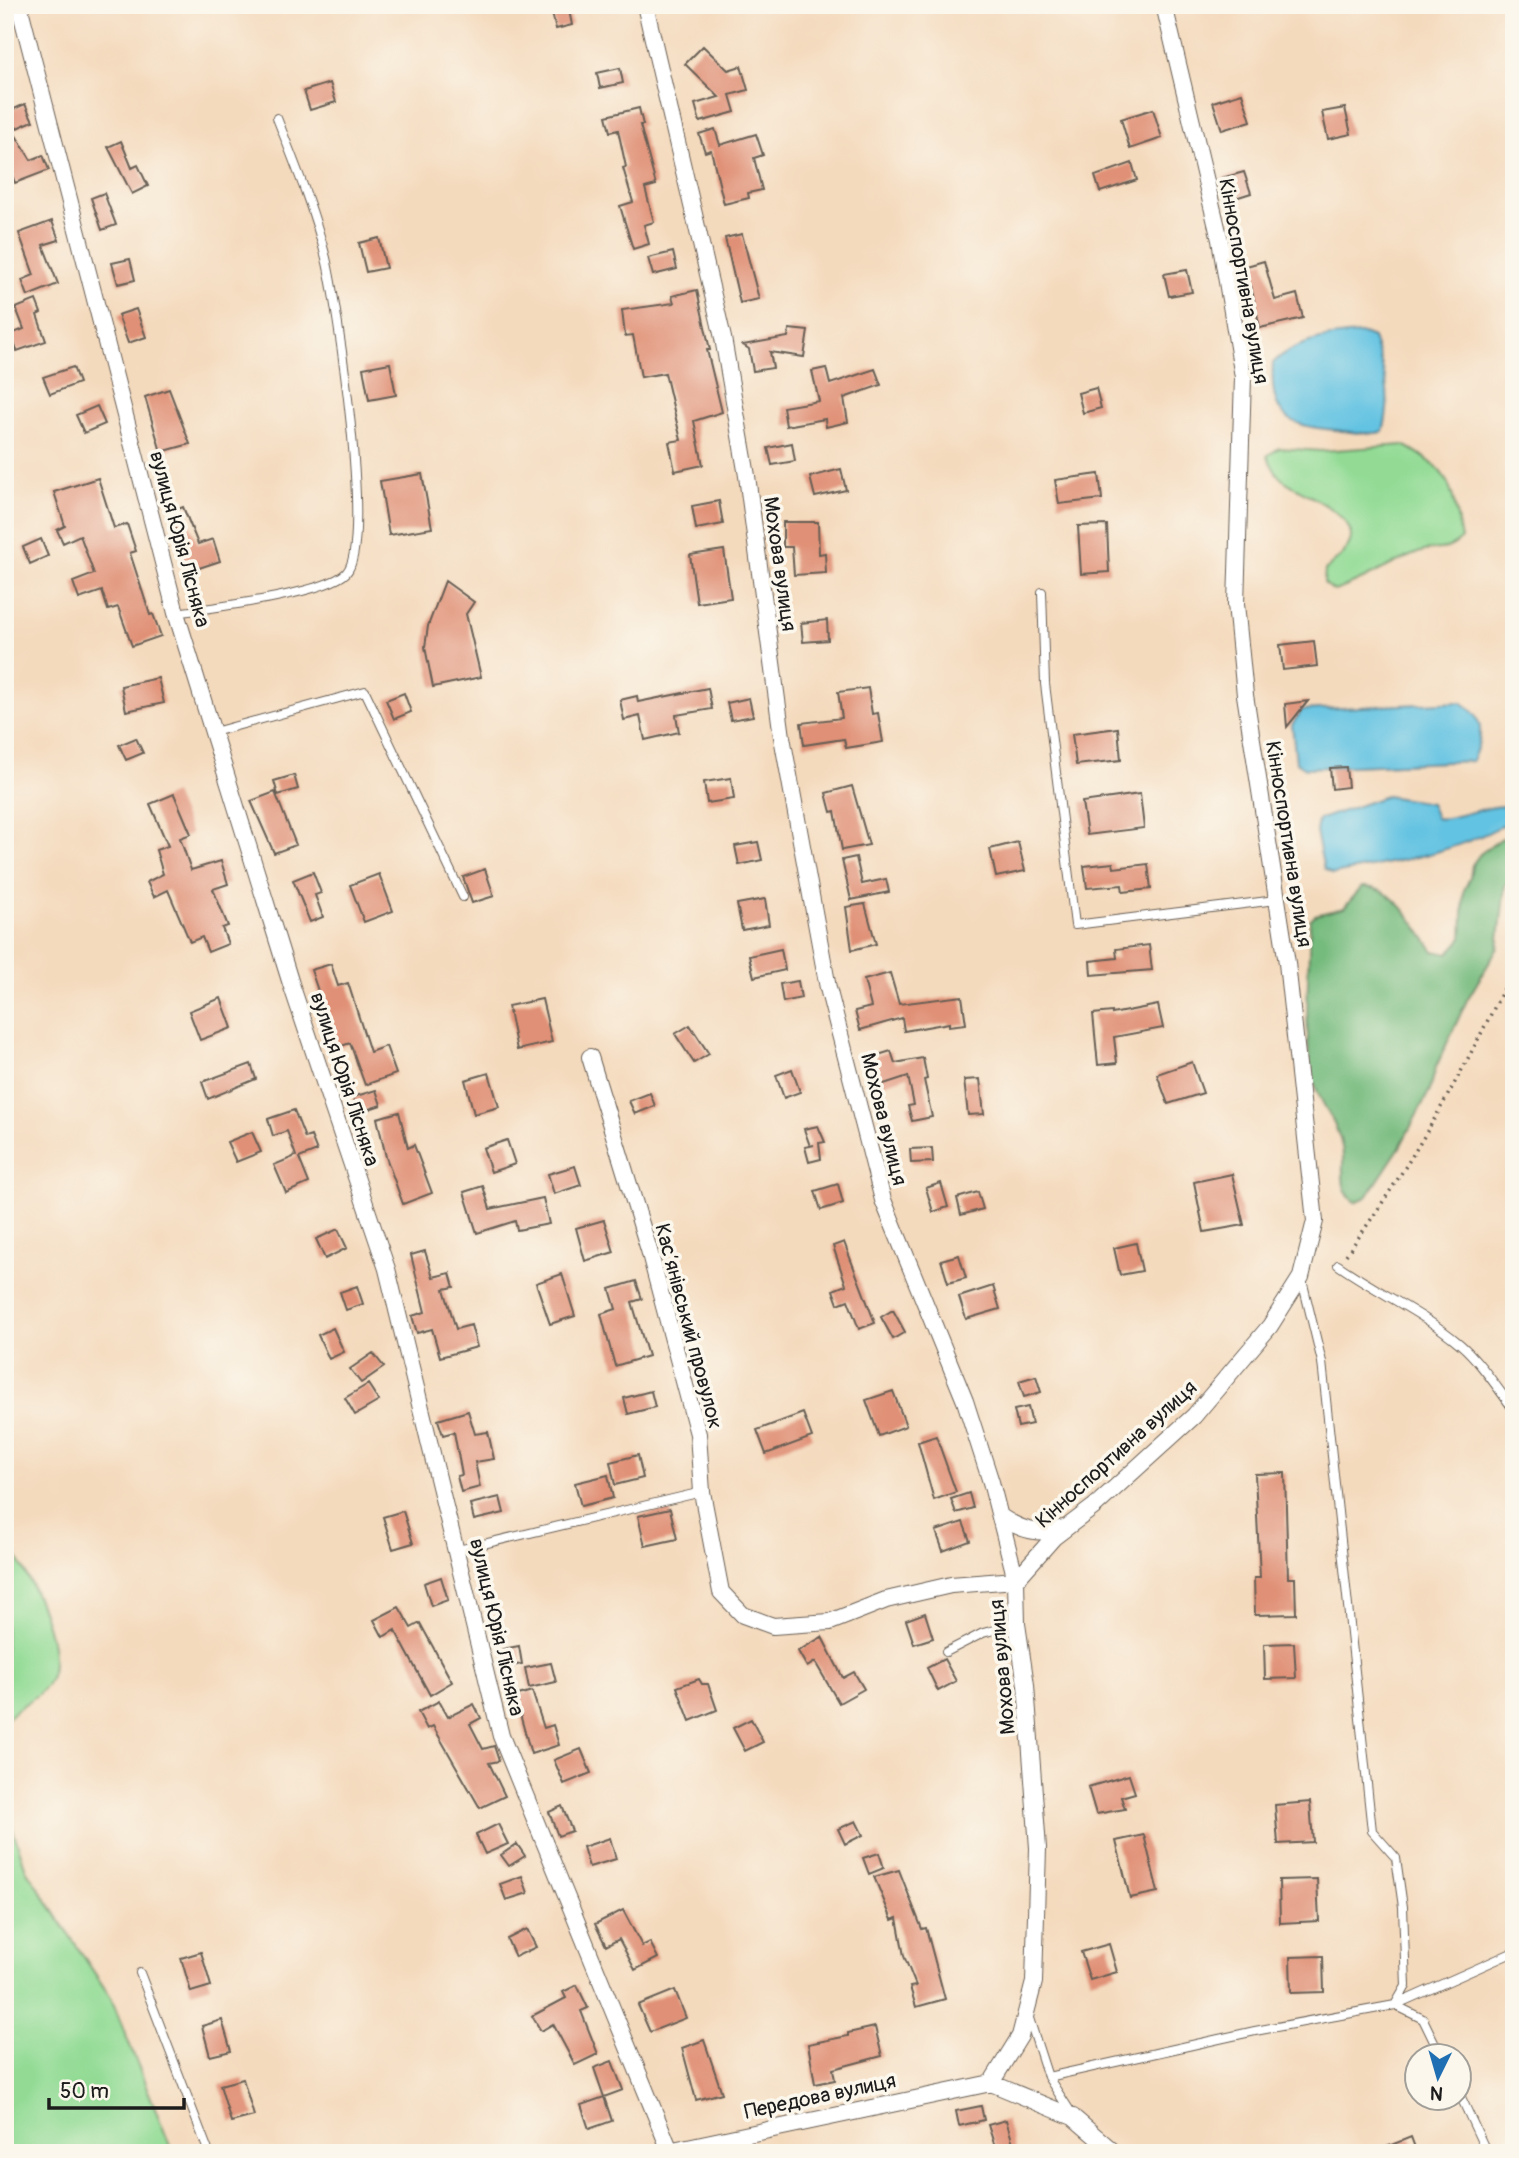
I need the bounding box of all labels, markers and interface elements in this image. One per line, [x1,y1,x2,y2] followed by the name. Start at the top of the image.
[1212,176,1275,386] street label: Кінноспортивна вулиця
[143,448,216,630] street label: вулиця Юрія Лісняка
[757,495,802,633] street label: Мохова вулиця
[1259,739,1318,949] street label: Кінноспортивна вулиця
[304,989,385,1170] street label: вулиця Юрія Лісняка
[854,1050,913,1188] street label: Мохова вулиця
[648,1221,729,1432] street label: Касʼянівський провулок
[1030,1375,1203,1534] street label: Кінноспортивна вулиця
[463,1536,530,1719] street label: вулиця Юрія Лісняка
[983,1598,1022,1736] street label: Мохова вулиця
[1404,2042,1474,2112] north arrow
[49,2067,184,2111] scale bar
[742,2067,898,2126] street label: Передова вулиця
[60,2078,109,2105] text: 50 m
[1429,2080,1444,2105] text: N

